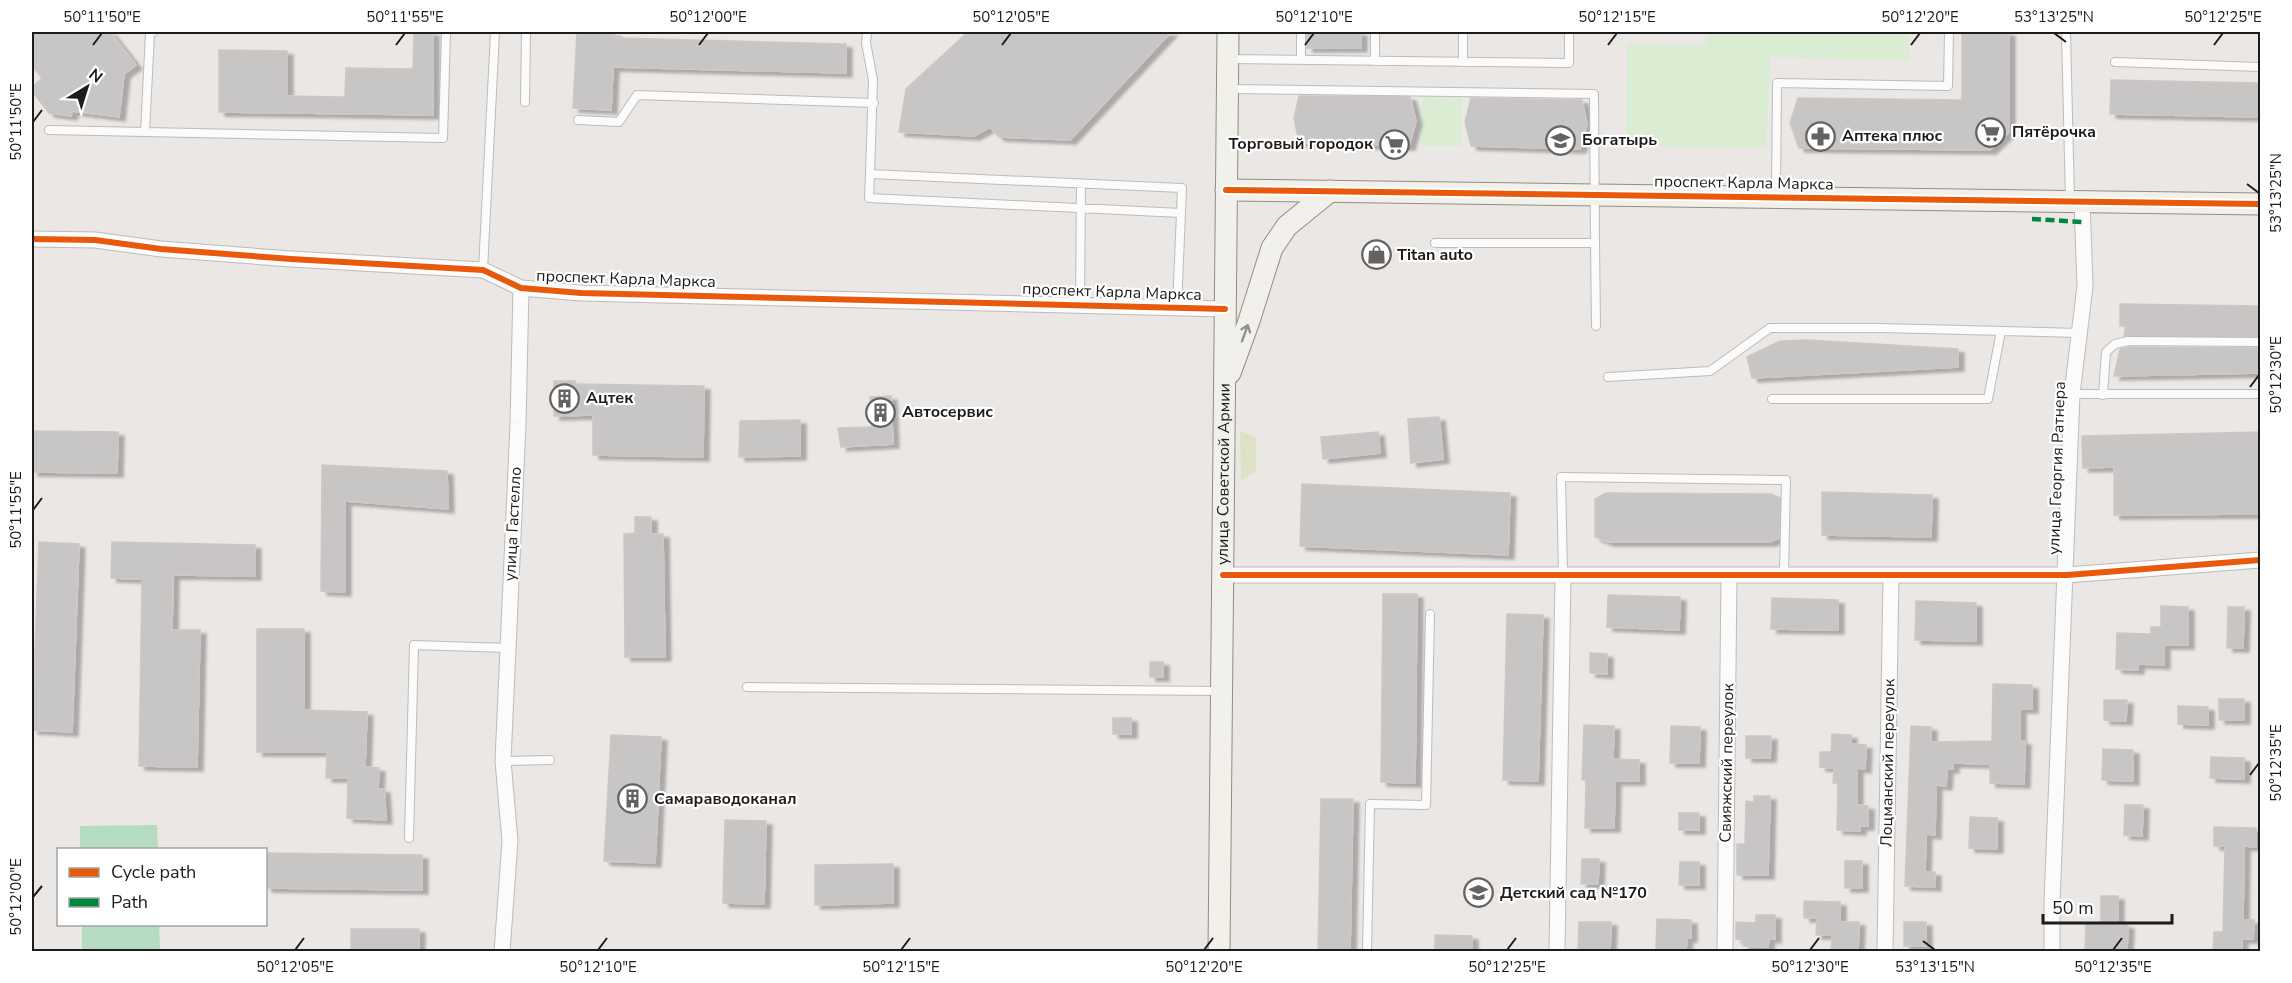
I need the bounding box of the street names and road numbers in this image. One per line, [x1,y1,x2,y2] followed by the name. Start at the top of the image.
[1654,170,1834,196] street label: проспект Карла Маркса
[536,265,716,293] street label: проспект Карла Маркса
[1022,278,1202,306] street label: проспект Карла Маркса
[2043,381,2071,555] street label: улица Георгия Ратнера
[1212,383,1236,565] street label: улица Советской Армии
[499,466,527,582] street label: улица Гастелло
[1876,678,1900,847] street label: Лоцманский переулок
[1715,683,1739,843] street label: Свияжский переулок

